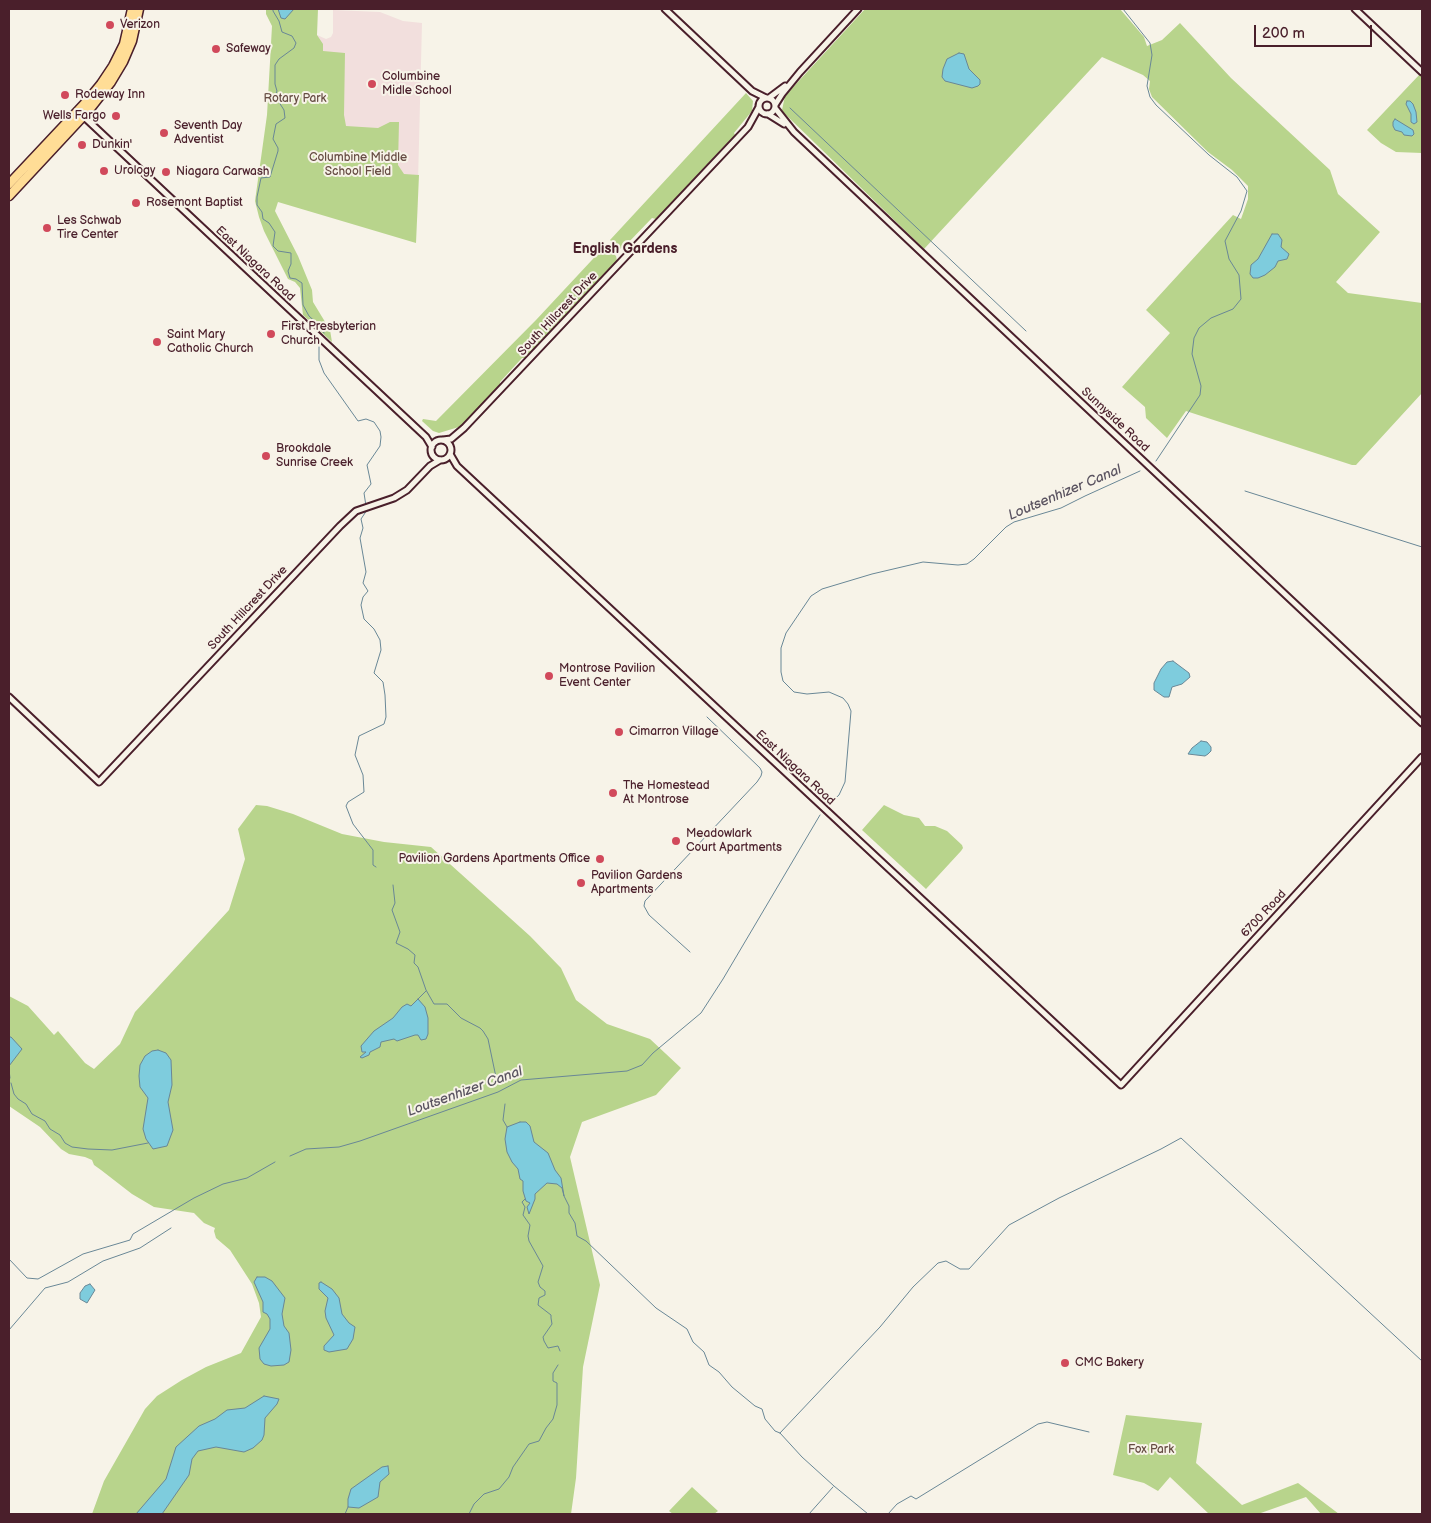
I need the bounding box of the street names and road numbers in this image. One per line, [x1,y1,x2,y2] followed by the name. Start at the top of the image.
[212,224,298,304] street label: East Niagara Road
[515,269,601,359] street label: South Hillcrest Drive
[1078,385,1152,455] street label: Sunnyside Road
[205,563,291,653] street label: South Hillcrest Drive
[752,728,838,808] street label: East Niagara Road
[1238,887,1290,941] street label: 6700 Road

